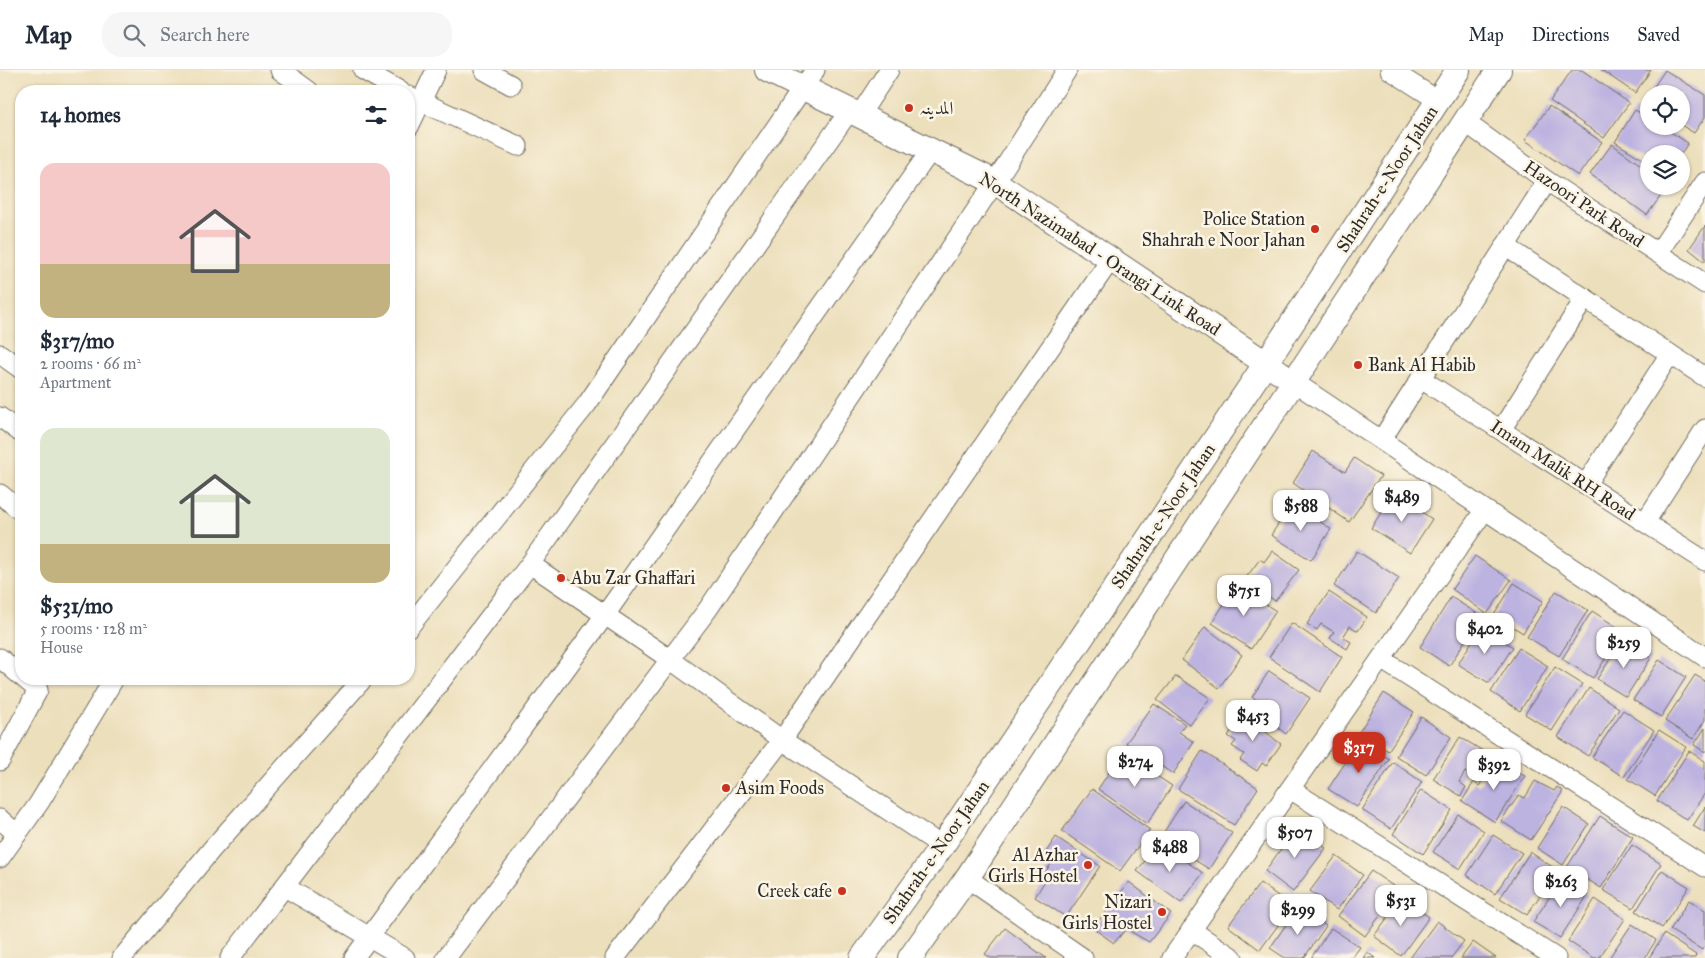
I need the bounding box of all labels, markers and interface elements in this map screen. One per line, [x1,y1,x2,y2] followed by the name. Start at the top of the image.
[102,12,452,57] search box
[25,20,72,50] text: Map
[120,21,148,49] icon: search
[160,23,250,46] text: Search here
[1468,24,1504,46] text: Map
[1532,24,1609,46] text: Directions
[1637,24,1680,46] text: Saved
[1640,85,1690,195] map controls
[1640,85,1690,135] button: locate
[919,97,954,120] place label: المدینہ
[362,101,390,129] icon: filters
[1331,101,1444,257] street label: Shahrah-e-Noor Jahan
[40,102,121,128] text: 14 homes
[903,102,915,114] marker: المدینہ
[1640,145,1690,195] button: layers
[1520,156,1648,252] street label: Hazoori Park Road
[975,168,1225,341] street label: North Nazimabad - Orangi Link Road
[170,196,260,286] icon: home
[1142,208,1305,252] place label: Police Station Shahrah e Noor Jahan
[1309,223,1321,235] marker: Police Station Shahrah e Noor Jahan
[40,328,114,354] text: $317/mo
[40,354,141,373] text: 2 rooms · 66 m²
[1368,354,1476,376] place label: Bank Al Habib
[1352,359,1364,371] marker: Bank Al Habib
[40,373,112,392] text: Apartment
[1487,415,1639,525] street label: Imam Malik RH Road
[1106,439,1221,593] street label: Shahrah-e-Noor Jahan
[170,461,260,551] icon: home
[1372,480,1432,523] pin: $489
[1384,487,1420,506] text: $489
[1271,490,1331,532] pin: $588
[1284,496,1318,515] text: $588
[570,567,696,589] place label: Abu Zar Ghaffari
[555,572,567,584] marker: Abu Zar Ghaffari
[1214,574,1274,617] pin: $751
[1228,581,1260,600] text: $751
[40,593,113,619] text: $531/mo
[1455,612,1515,655] pin: $402
[40,619,147,638] text: 5 rooms · 128 m²
[1467,619,1503,638] text: $402
[1594,626,1654,669] pin: $259
[1607,633,1641,652] text: $259
[40,638,83,657] text: House
[1223,700,1283,742] pin: $453
[1237,706,1269,725] text: $453
[1329,732,1389,774] pin: $317
[1344,738,1374,757] text: $317
[1105,746,1165,788] pin: $274
[1464,748,1524,791] pin: $392
[1118,752,1152,771] text: $274
[1478,755,1510,774] text: $392
[878,776,995,929] street label: Shahrah-e-Noor Jahan
[735,777,824,799] place label: Asim Foods
[720,782,732,794] marker: Asim Foods
[1265,816,1325,859] pin: $507
[1278,823,1312,842] text: $507
[1140,830,1200,873] pin: $488
[1152,837,1188,856] text: $488
[988,844,1078,887] place label: Al Azhar Girls Hostel
[1082,859,1094,871] marker: Al Azhar Girls Hostel
[1531,866,1591,908] pin: $263
[1545,872,1577,891] text: $263
[757,880,832,902] place label: Creek cafe
[1371,884,1431,927] pin: $531
[836,885,848,897] marker: Creek cafe
[1062,891,1152,934] place label: Nizari Girls Hostel
[1386,891,1416,910] text: $531
[1268,894,1328,936] pin: $299
[1281,900,1315,919] text: $299
[1156,906,1168,918] marker: Nizari Girls Hostel

